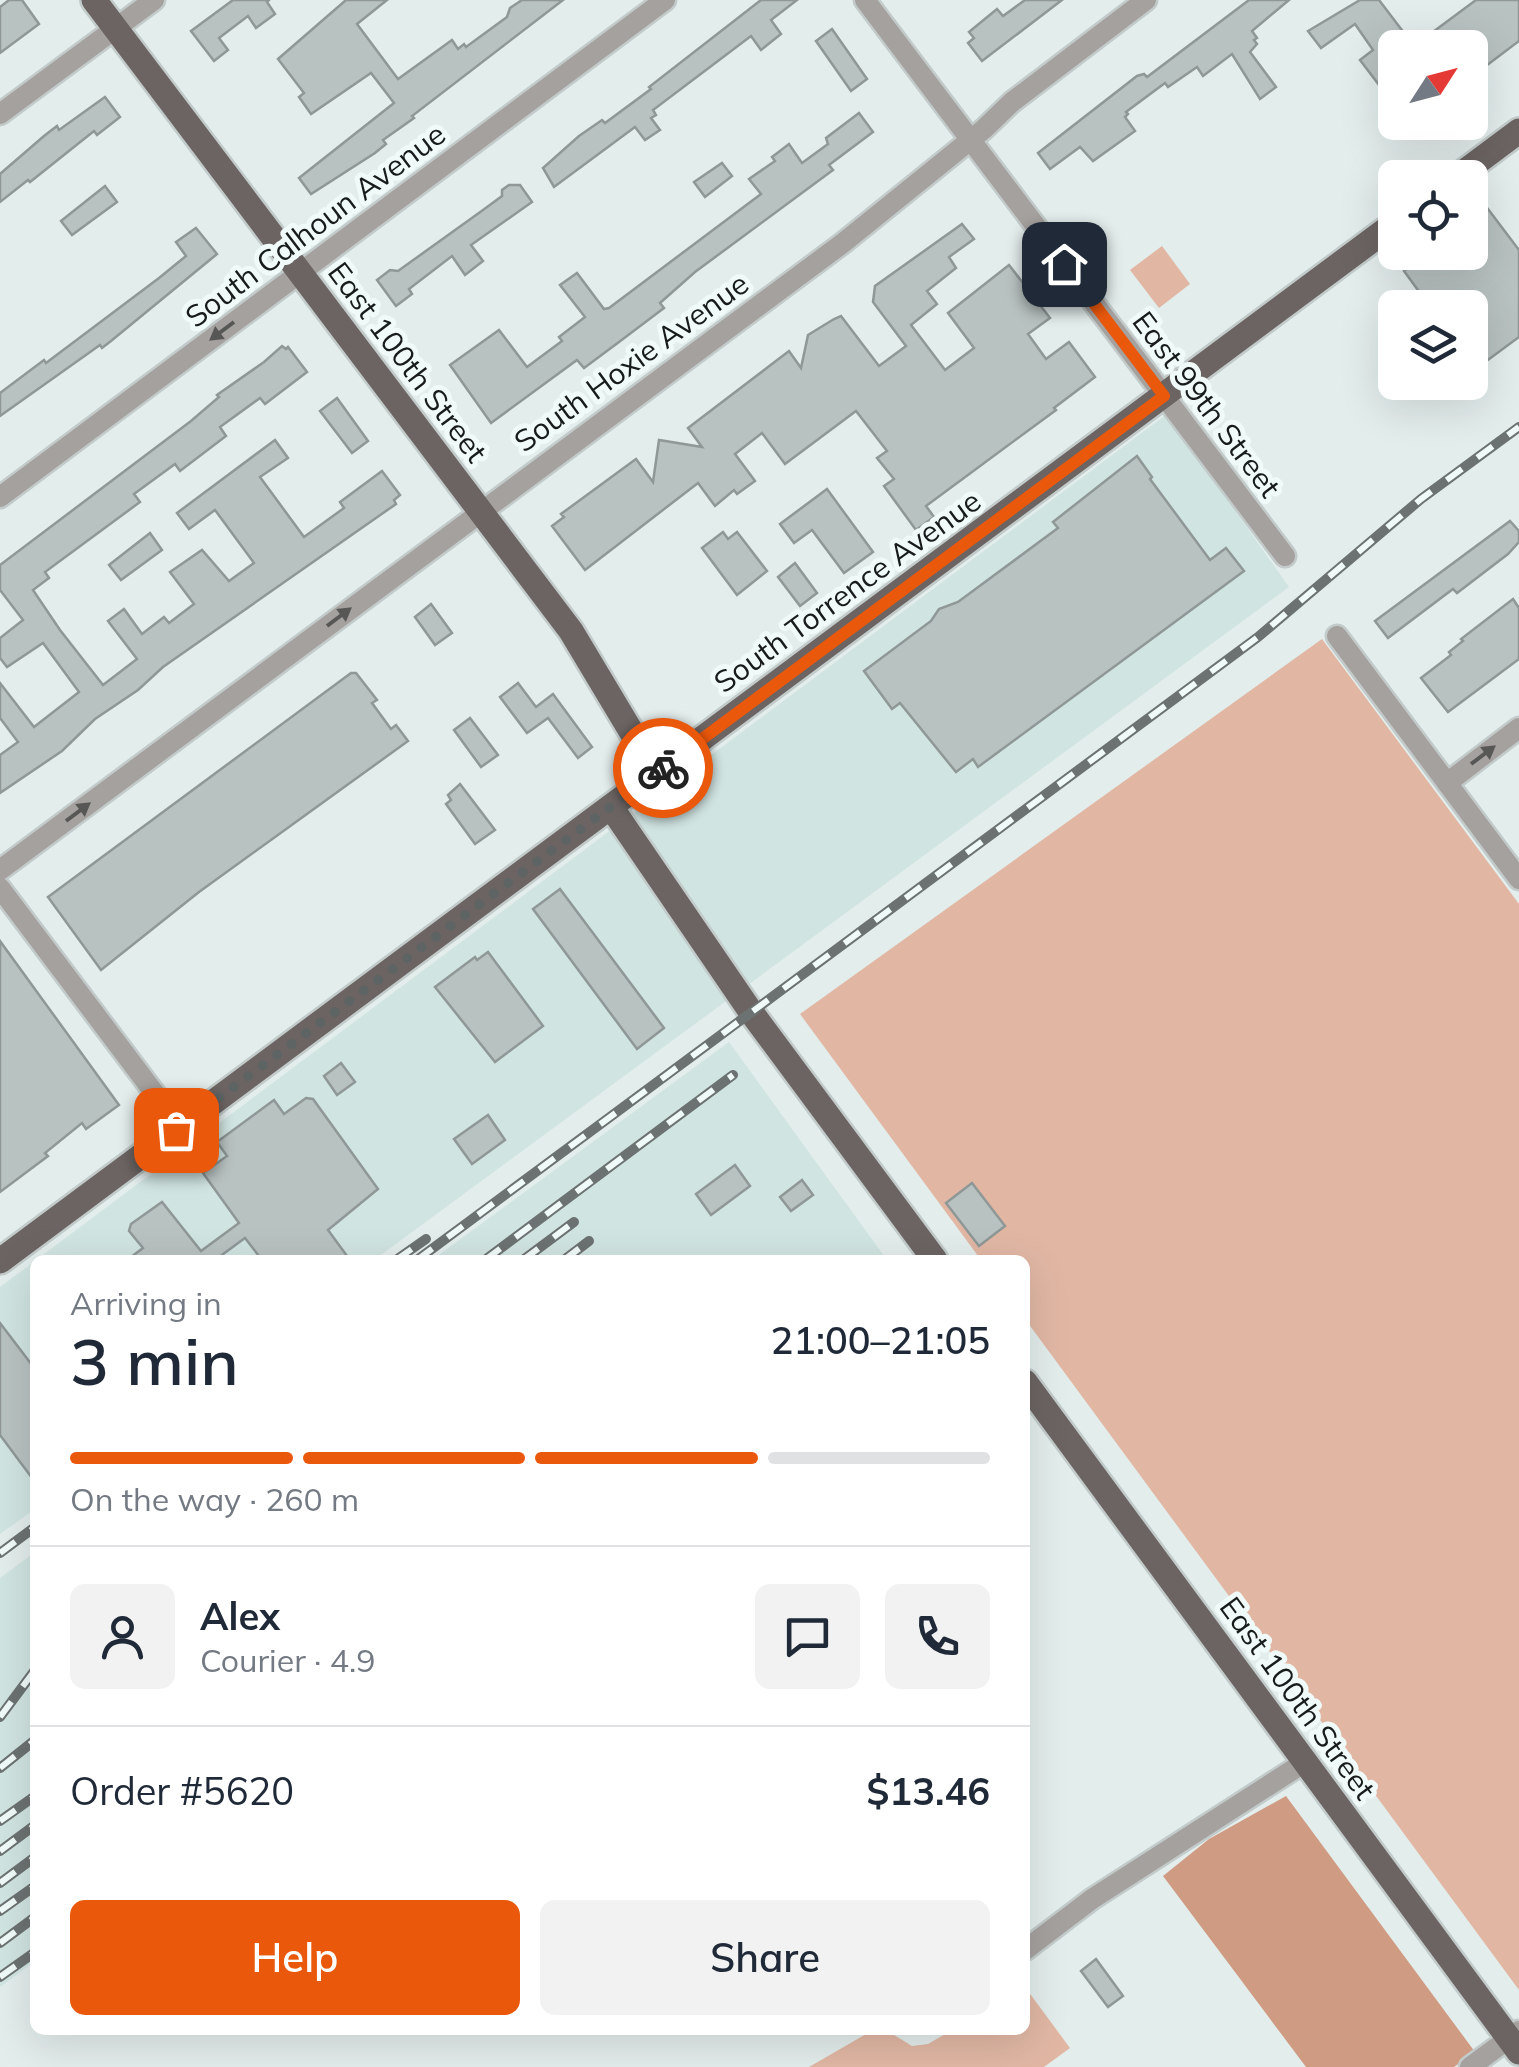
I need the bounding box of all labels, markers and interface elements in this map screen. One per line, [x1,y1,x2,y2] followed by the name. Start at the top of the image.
[1378,30,1488,140] north arrow
[1378,30,1488,400] map controls
[177,115,453,335] street label: South Calhoun Avenue
[1378,160,1488,270] button: locate
[1022,222,1107,307] pin
[1037,237,1092,292] icon: home
[320,254,496,470] street label: East 100th Street
[506,264,756,460] street label: South Hoxie Avenue
[1378,290,1488,400] button: layers
[1125,303,1289,505] street label: East 99th Street
[209,321,235,341] one-way arrow
[706,481,988,701] street label: South Torrence Avenue
[326,608,352,628] one-way arrow
[613,718,713,818] courier
[636,741,691,796] icon: bike
[1470,746,1496,766] one-way arrow
[65,802,91,822] one-way arrow
[134,1088,219,1173] pin
[149,1103,204,1158] icon: bag
[70,1283,222,1323] text: Arriving in
[770,1316,990,1364] text: 21:00–21:05
[70,1320,239,1401] text: 3 min
[70,1479,359,1519] text: On the way · 260 m
[70,1584,175,1689] button: person
[755,1584,860,1689] button: chat
[885,1584,990,1689] button: phone
[1212,1589,1384,1807] street label: East 100th Street
[200,1592,280,1640] text: Alex
[200,1640,376,1680] text: Courier · 4.9
[70,1767,294,1815] text: Order #5620
[867,1767,990,1815] text: $13.46
[70,1900,520,2015] button: Help
[540,1900,990,2015] button: Share

